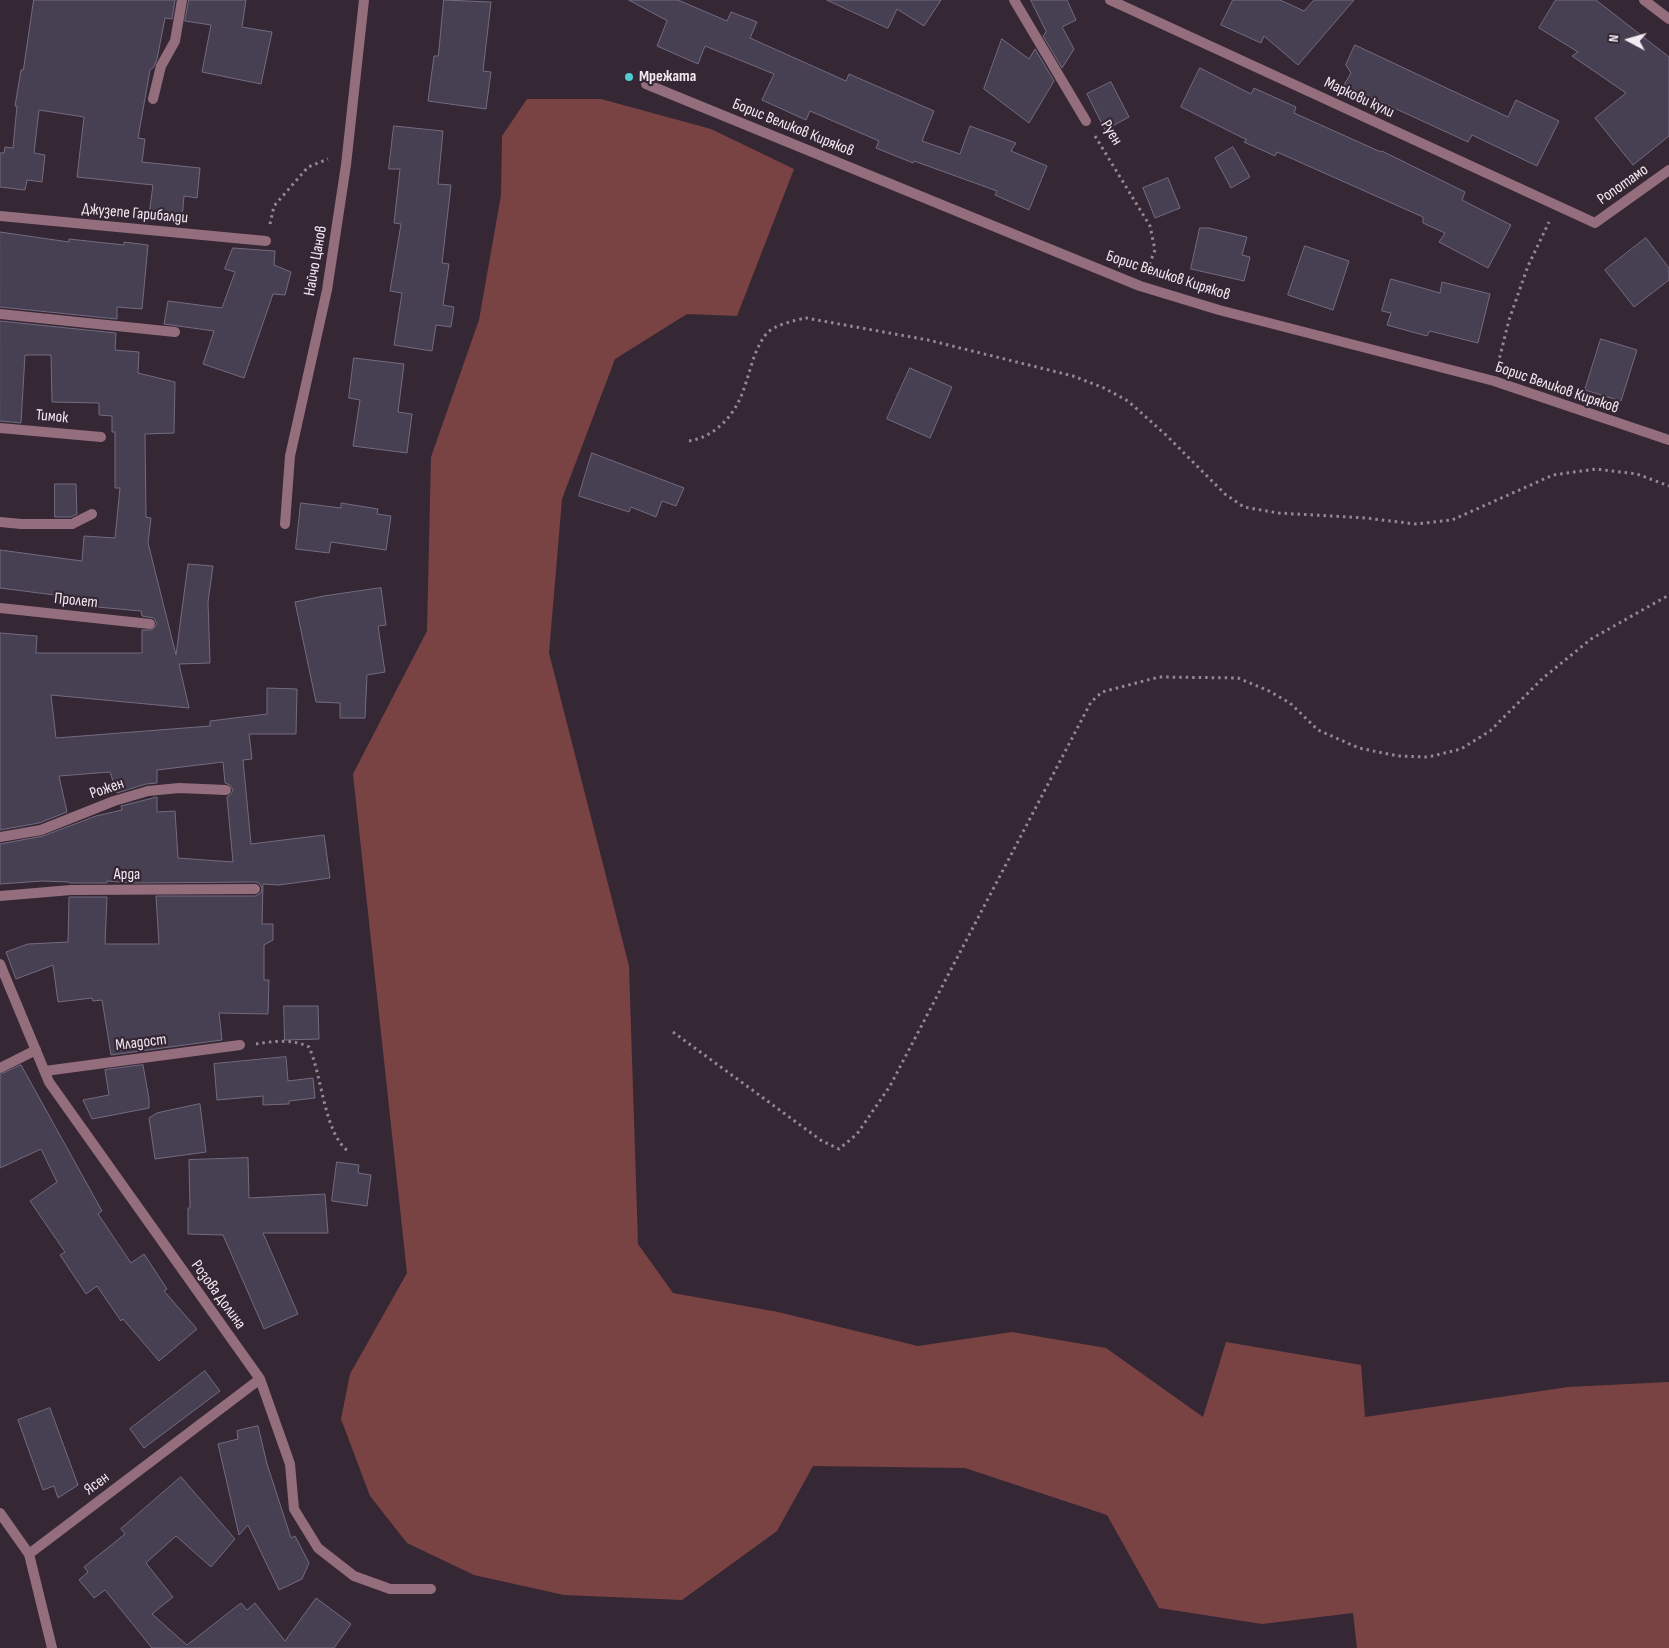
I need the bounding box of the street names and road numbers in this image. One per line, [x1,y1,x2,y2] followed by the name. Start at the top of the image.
[1321,73,1397,123] street label: Маркови кули
[729,95,857,161] street label: Борис Великов Киряков
[1096,117,1126,149] street label: Руен
[1594,161,1652,209] street label: Ропотамо
[81,200,189,228] street label: Джузепе Гарибалди
[300,224,332,298] street label: Найчо Цанов
[1104,247,1232,305] street label: Борис Великов Киряков
[1493,358,1621,418] street label: Борис Великов Киряков
[35,406,69,428] street label: Тимок
[53,589,99,613] street label: Пролет
[87,774,127,804] street label: Рожен
[114,865,140,885] street label: Арда
[114,1030,168,1056] street label: Младост
[187,1257,249,1333] street label: Розова Долина
[81,1468,113,1500] street label: Ясен

